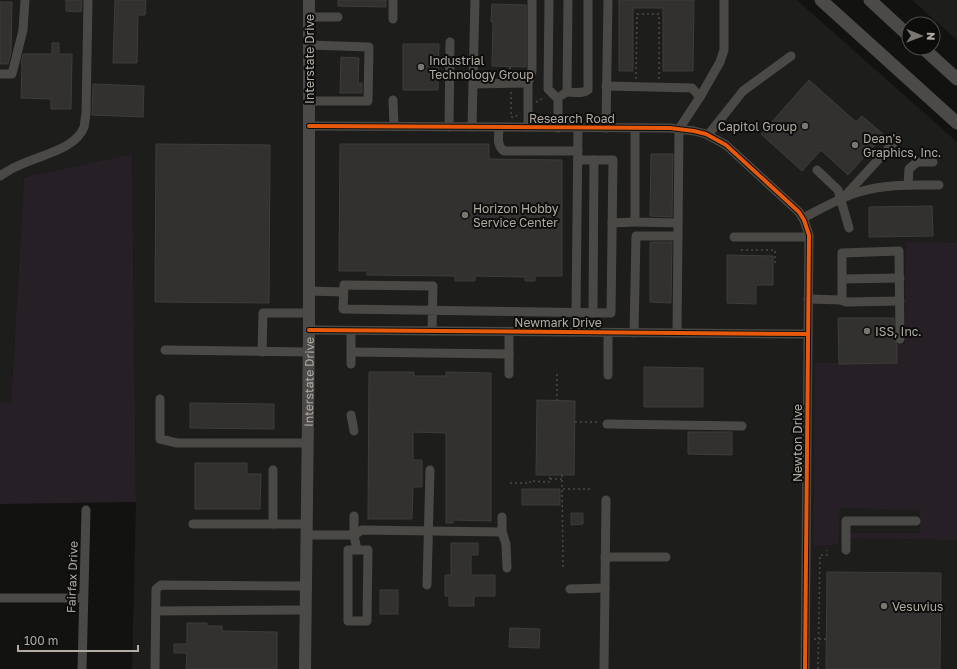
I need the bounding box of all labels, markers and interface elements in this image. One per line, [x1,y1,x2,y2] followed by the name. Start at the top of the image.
[302,14,317,104] street label: Interstate Drive
[901,16,941,56] north arrow
[925,32,938,40] text: N
[429,53,534,82] place label: Industrial Technology Group
[416,62,426,72] marker: Industrial Technology Group
[529,111,615,126] street label: Research Road
[718,119,797,134] place label: Capitol Group
[800,121,810,131] marker: Capitol Group
[863,131,941,160] place label: Dean's Graphics, Inc.
[850,140,860,150] marker: Dean's Graphics, Inc.
[473,201,559,230] place label: Horizon Hobby Service Center
[460,210,470,220] marker: Horizon Hobby Service Center
[514,315,602,330] street label: Newmark Drive
[875,324,922,339] place label: ISS, Inc.
[862,326,872,336] marker: ISS, Inc.
[300,337,316,427] street label: Interstate Drive
[790,404,805,482] street label: Newton Drive
[63,541,81,613] street label: Fairfax Drive
[892,599,943,614] place label: Vesuvius
[879,601,889,611] marker: Vesuvius
[18,627,138,653] scale bar
[24,633,58,648] text: 100 m

